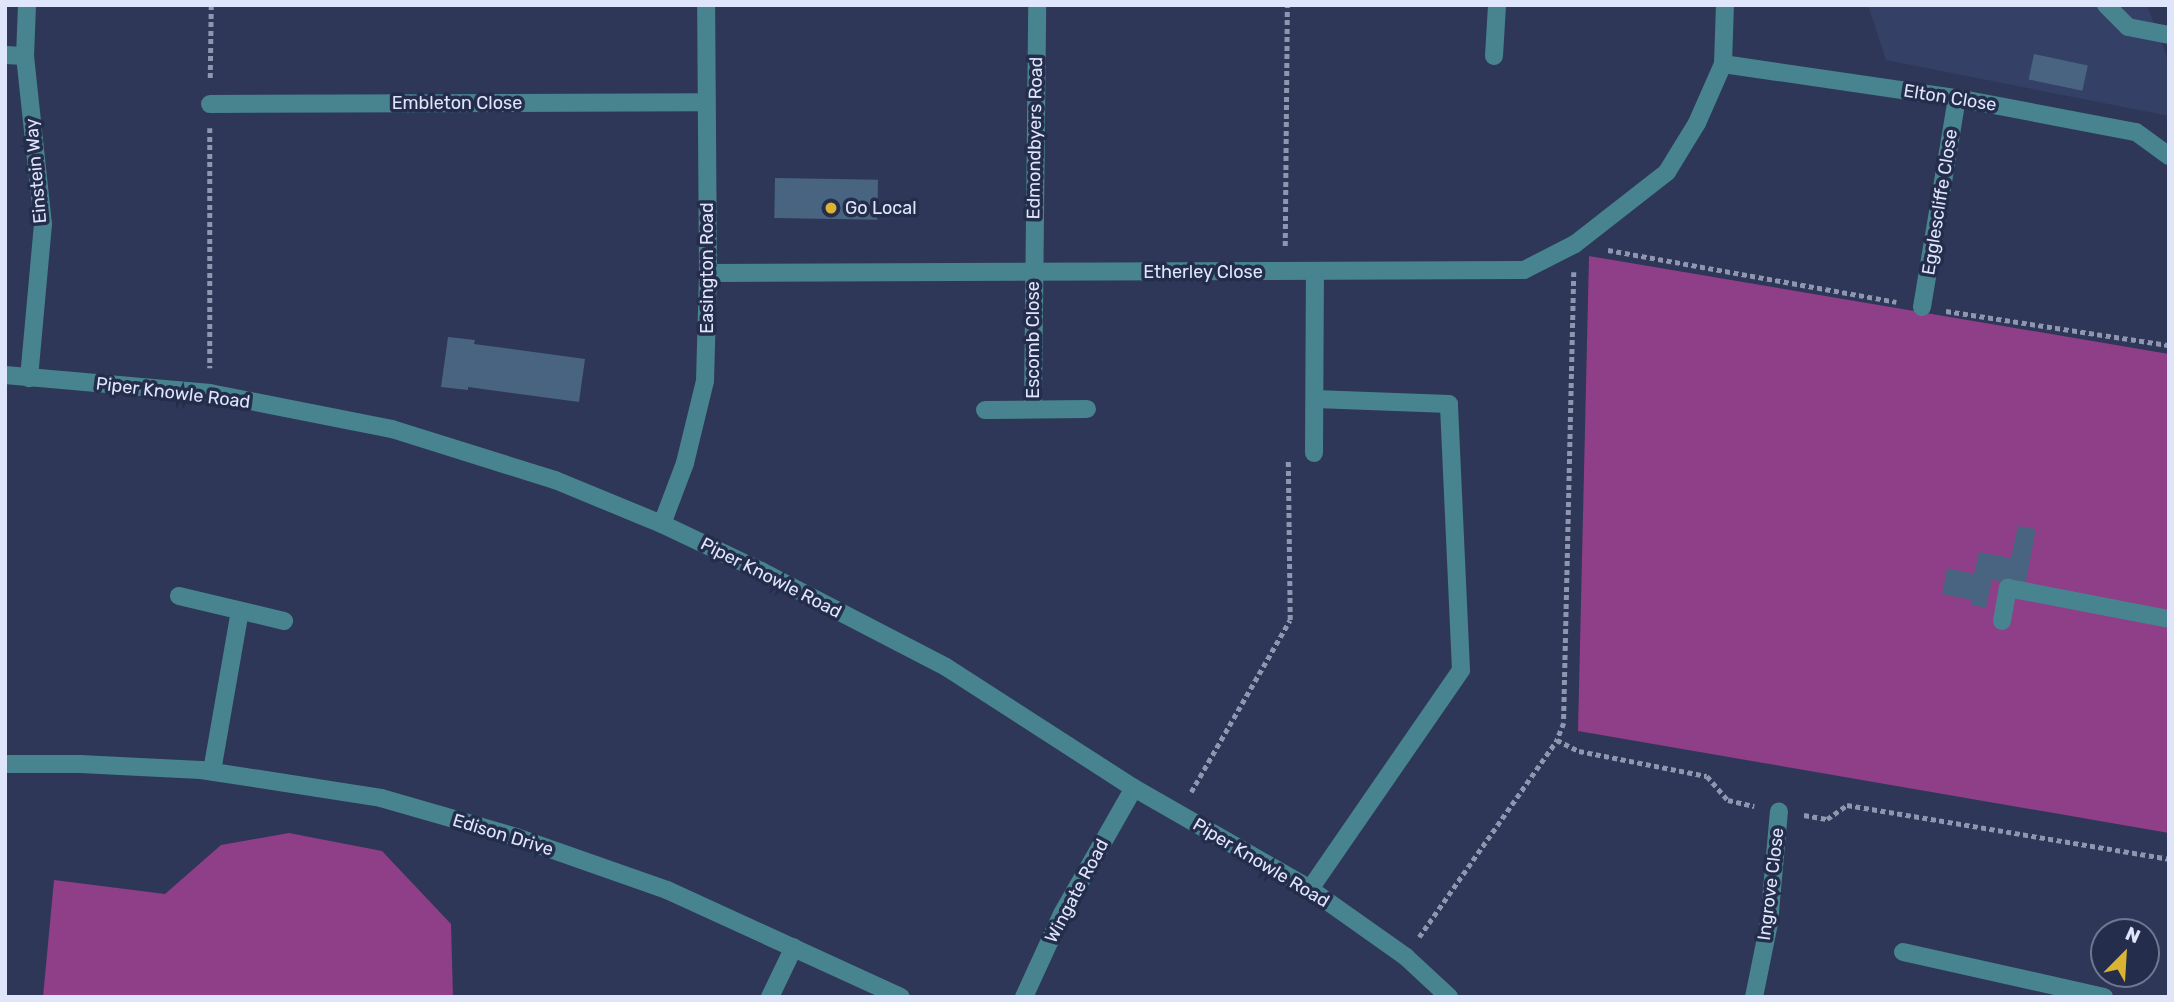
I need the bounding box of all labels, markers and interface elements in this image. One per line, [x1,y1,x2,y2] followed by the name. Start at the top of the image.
[1023,57,1047,219] street label: Edmondbyers Road
[1902,80,1998,116] street label: Elton Close
[392,92,522,114] street label: Embleton Close
[21,117,51,225] street label: Einstein Way
[1918,128,1962,276] street label: Egglescliffe Close
[845,197,917,219] place label: Go Local
[823,200,839,216] marker: Go Local
[696,202,718,334] street label: Easington Road
[1143,261,1263,283] street label: Etherley Close
[1022,281,1044,399] street label: Escomb Close
[94,373,252,413] street label: Piper Knowle Road
[697,533,845,623] street label: Piper Knowle Road
[450,809,556,861] street label: Edison Drive
[1189,814,1333,912] street label: Piper Knowle Road
[1753,826,1789,942] street label: Ingrove Close
[1041,835,1113,947] street label: Wingate Road
[2090,918,2160,988] north arrow
[2122,922,2144,948] text: N

